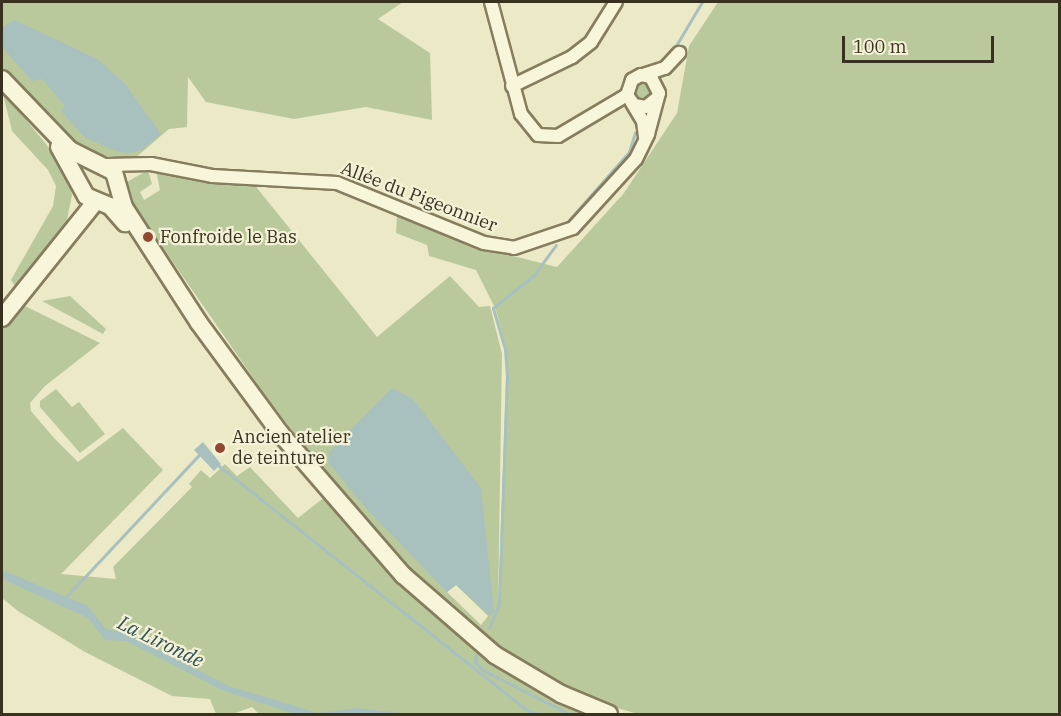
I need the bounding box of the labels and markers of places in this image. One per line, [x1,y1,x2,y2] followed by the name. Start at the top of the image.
[160,226,297,248] place label: Fonfroide le Bas
[141,230,155,244] marker: Fonfroide le Bas
[232,427,350,470] place label: Ancien atelier de teinture
[213,441,227,455] marker: Ancien atelier de teinture

